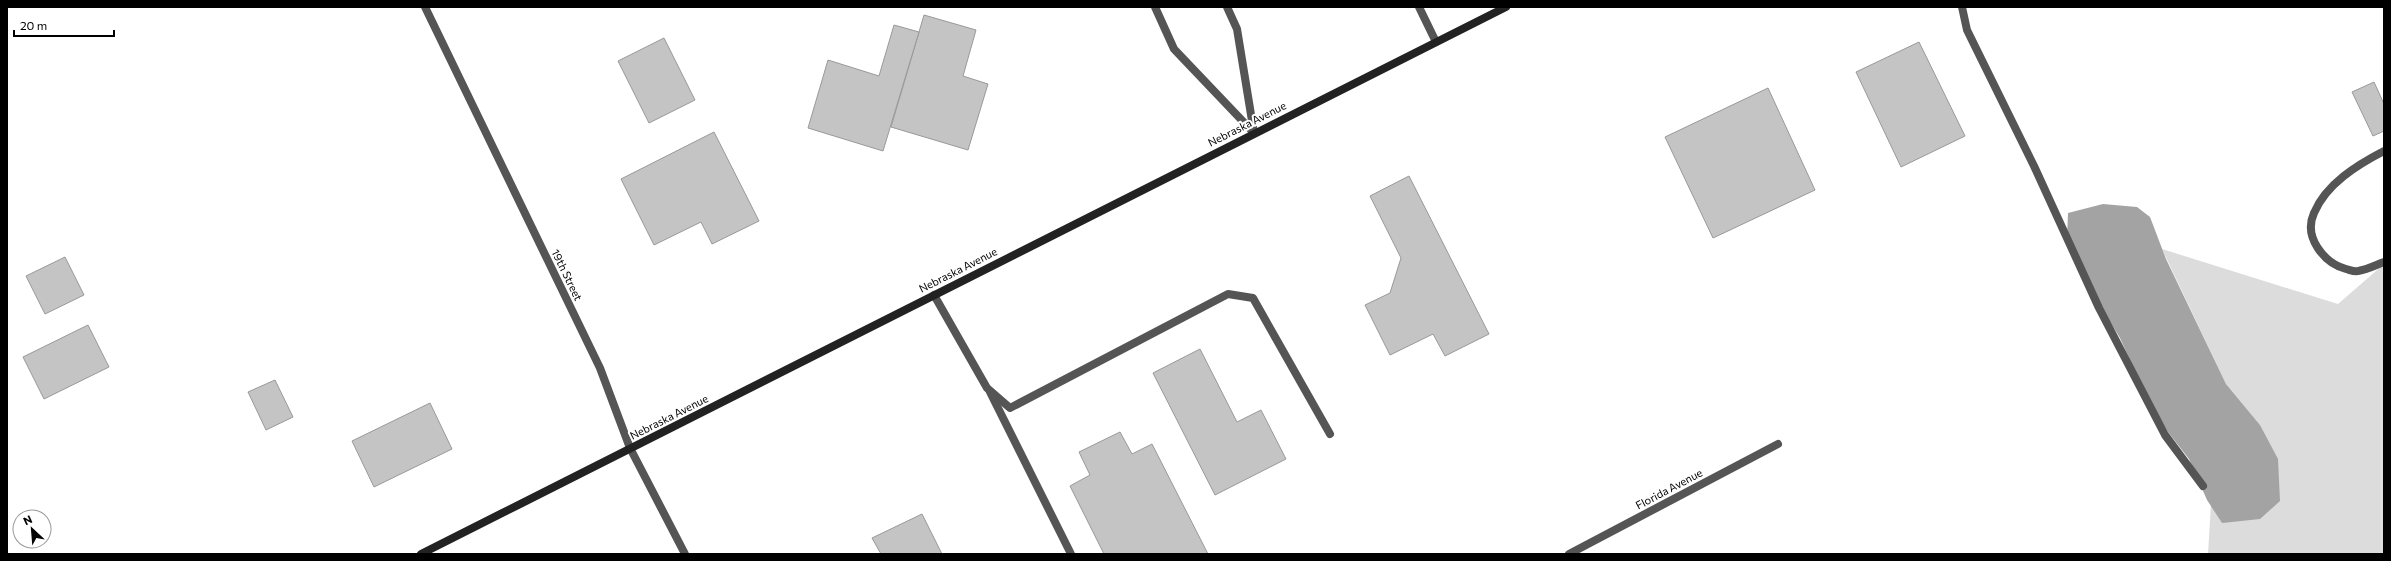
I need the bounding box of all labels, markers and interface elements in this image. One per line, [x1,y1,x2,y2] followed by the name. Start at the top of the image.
[14,12,114,38] scale bar
[20,18,47,32] text: 20 m
[1205,98,1288,149] street label: Nebraska Avenue
[916,244,999,295] street label: Nebraska Avenue
[549,247,586,303] street label: 19th Street
[627,391,710,442] street label: Nebraska Avenue
[1633,465,1705,512] street label: Florida Avenue
[12,509,52,549] north arrow
[21,512,34,527] text: N

